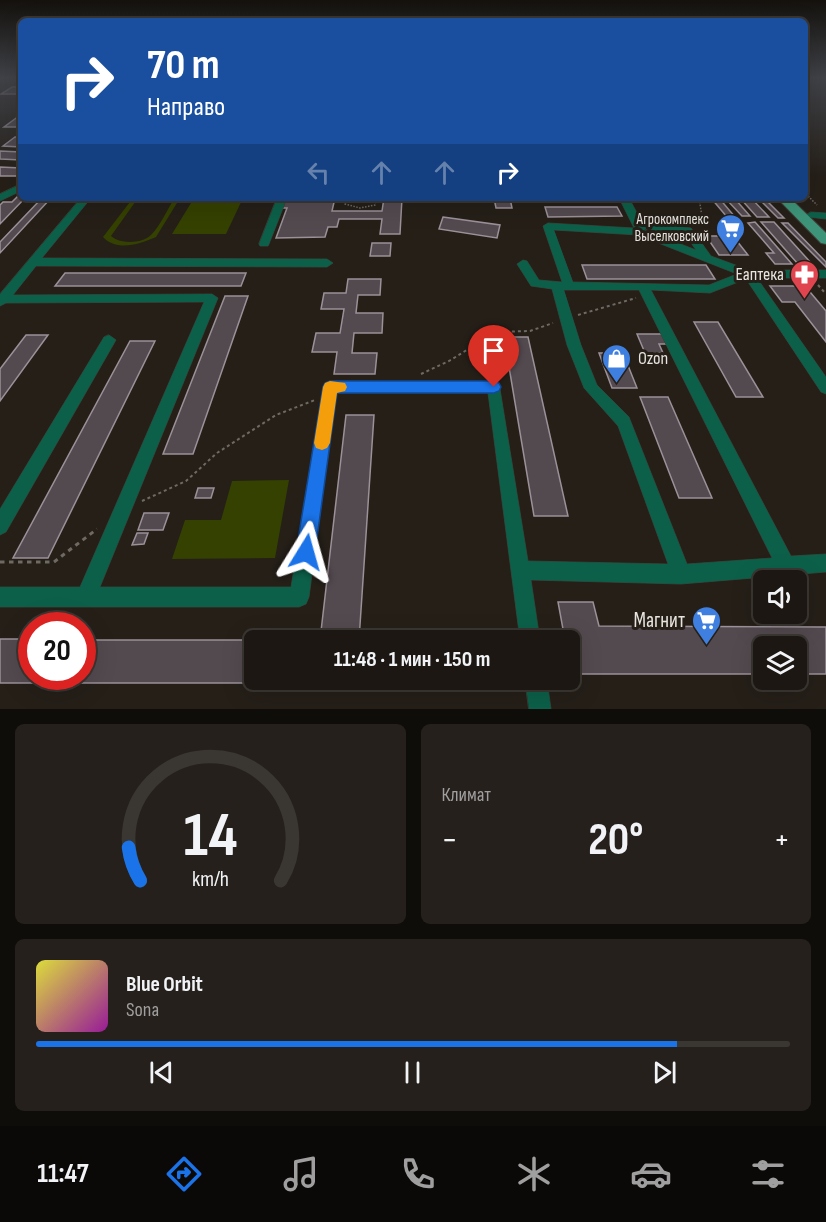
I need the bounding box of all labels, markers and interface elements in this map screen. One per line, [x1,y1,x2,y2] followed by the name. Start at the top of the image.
[147,40,220,91] text: 70 m
[48,42,126,120] icon: right
[147,91,225,123] text: Направо
[302,156,335,189] icon: left
[365,156,398,189] icon: ahead
[428,156,461,189] icon: ahead
[491,156,524,189] icon: right
[635,210,709,246] place label: Агрокомплекс Выселковский
[714,212,746,254] supermarket icon: Агрокомплекс Выселковский
[789,258,821,300] pharmacy icon: Еаптека
[736,264,784,285] place label: Еаптека
[468,325,519,387] pin
[477,334,510,367] icon: arrive
[601,342,633,384] shop icon: Ozon
[638,348,668,369] place label: Ozon
[274,520,338,584] position arrow
[753,570,807,690] map controls
[753,570,807,624] button: sound
[690,604,722,646] supermarket icon: Магнит
[634,608,685,633] place label: Магнит
[18,612,96,690] speed limit sign: 20
[753,636,807,690] button: layers
[334,646,490,673] text: 11:48 · 1 мин · 150 m
[442,783,491,807] text: Климат
[183,799,237,874] text: 14
[588,813,643,868] text: 20°
[442,820,458,860] text: −
[774,820,790,860] text: +
[192,867,229,892] text: km/h
[126,971,203,998] text: Blue Orbit
[126,998,159,1022] text: Sona
[145,1056,178,1089] icon: previous
[396,1056,429,1089] icon: pause
[648,1056,681,1089] icon: next
[163,1153,205,1195] icon: directions
[280,1153,322,1195] icon: music
[397,1153,439,1195] icon: phone
[513,1153,555,1195] icon: climate
[630,1153,672,1195] icon: car
[747,1153,789,1195] icon: filters
[37,1158,89,1190] text: 11:47

